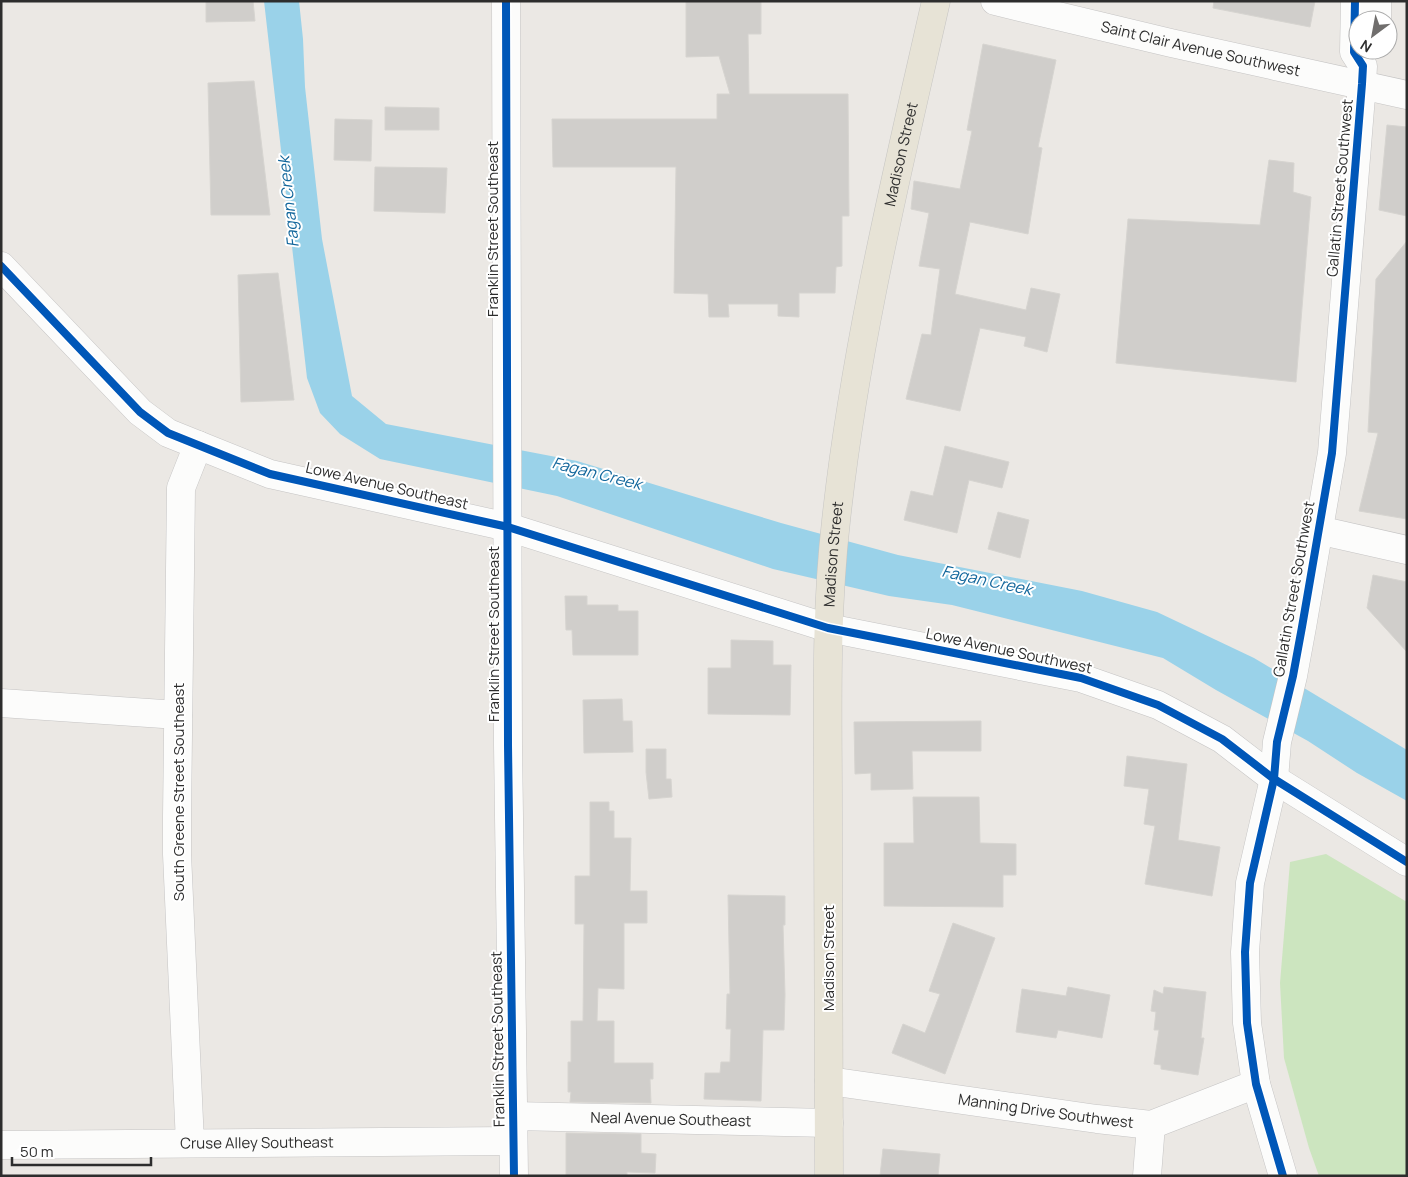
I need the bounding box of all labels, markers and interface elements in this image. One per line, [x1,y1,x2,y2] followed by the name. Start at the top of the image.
[1348,10,1398,60] north arrow
[1099,16,1302,81] street label: Saint Clair Avenue Southwest
[1357,36,1375,57] text: N
[1321,98,1358,278] street label: Gallatin Street Southwest
[879,100,923,208] street label: Madison Street
[482,141,503,317] street label: Franklin Street Southeast
[272,153,304,249] water label: Fagan Creek
[550,451,646,495] water label: Fagan Creek
[304,457,471,514] street label: Lowe Avenue Southeast
[1268,499,1319,679] street label: Gallatin Street Southwest
[818,500,848,608] street label: Madison Street
[483,546,504,722] street label: Franklin Street Southeast
[940,560,1036,601] water label: Fagan Creek
[924,623,1094,678] street label: Lowe Avenue Southwest
[168,683,189,901] street label: South Greene Street Southeast
[818,905,839,1011] street label: Madison Street
[485,951,510,1127] street label: Franklin Street Southeast
[957,1088,1135,1133] street label: Manning Drive Southwest
[590,1107,752,1131] street label: Neal Avenue Southeast
[180,1131,334,1154] street label: Cruse Alley Southeast
[12,1134,151,1166] scale bar
[20,1141,54,1162] text: 50 m

